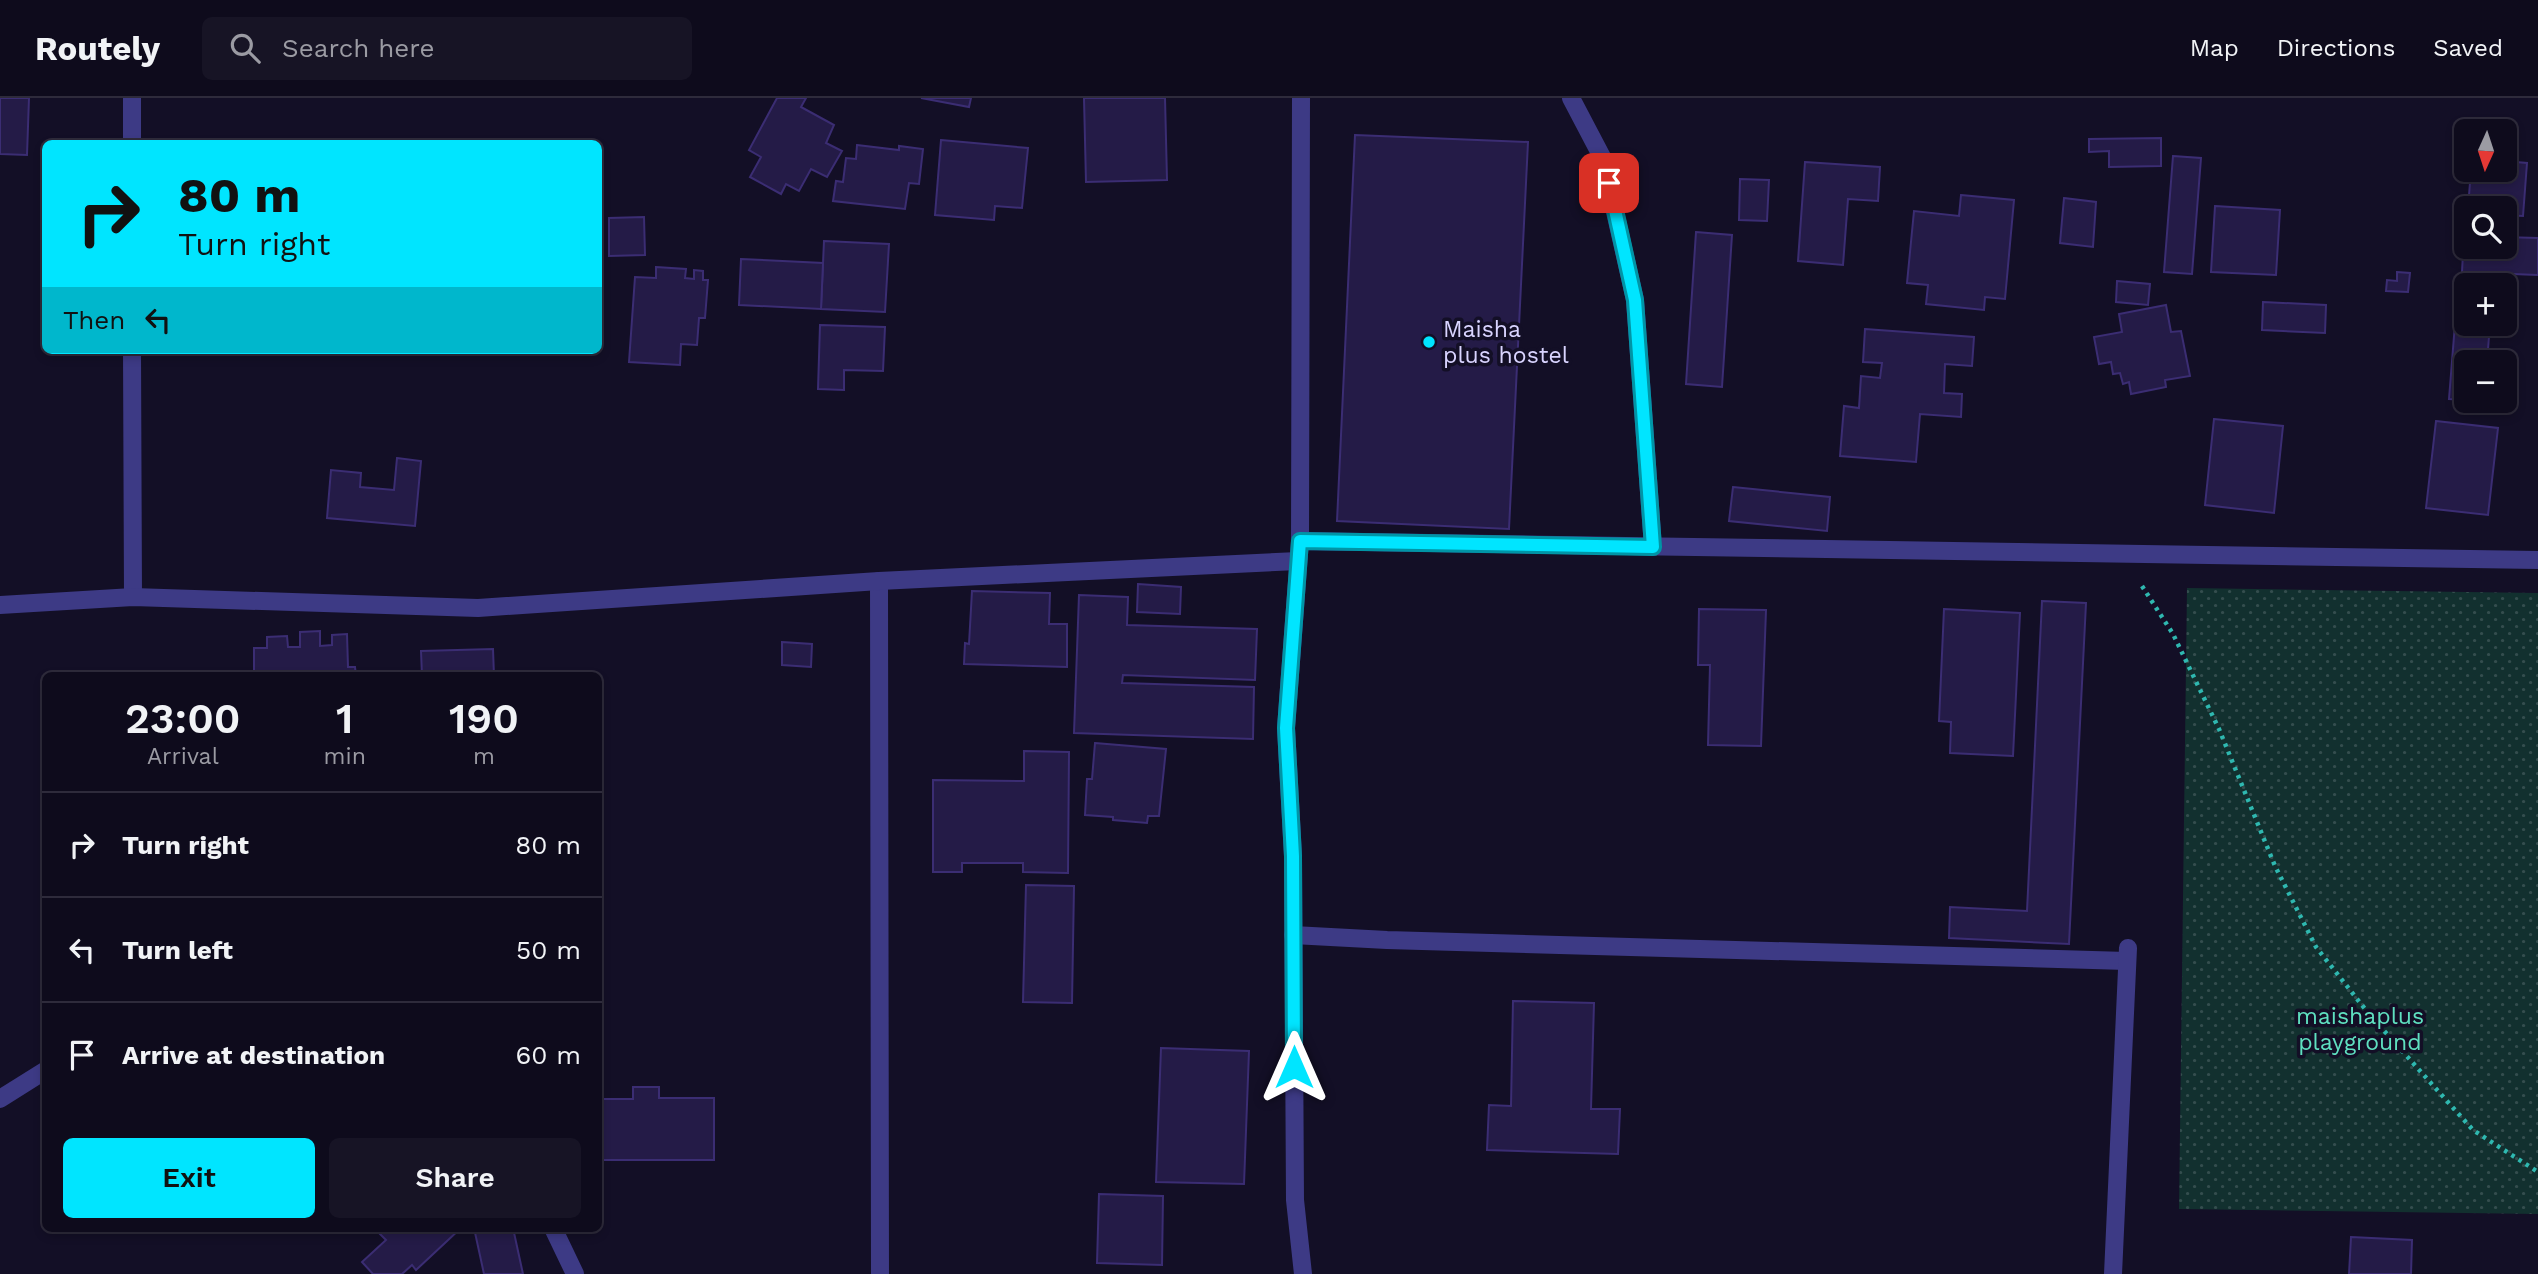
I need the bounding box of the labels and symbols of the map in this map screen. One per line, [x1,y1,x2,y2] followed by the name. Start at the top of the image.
[2454,119,2516,182] north arrow
[1579,153,1639,213] pin
[1443,316,1569,369] place label: Maisha plus hostel
[1421,334,1437,350] marker: Maisha plus hostel
[2296,1003,2424,1056] park label: maishaplus playground
[1257,1030,1331,1104] position arrow

